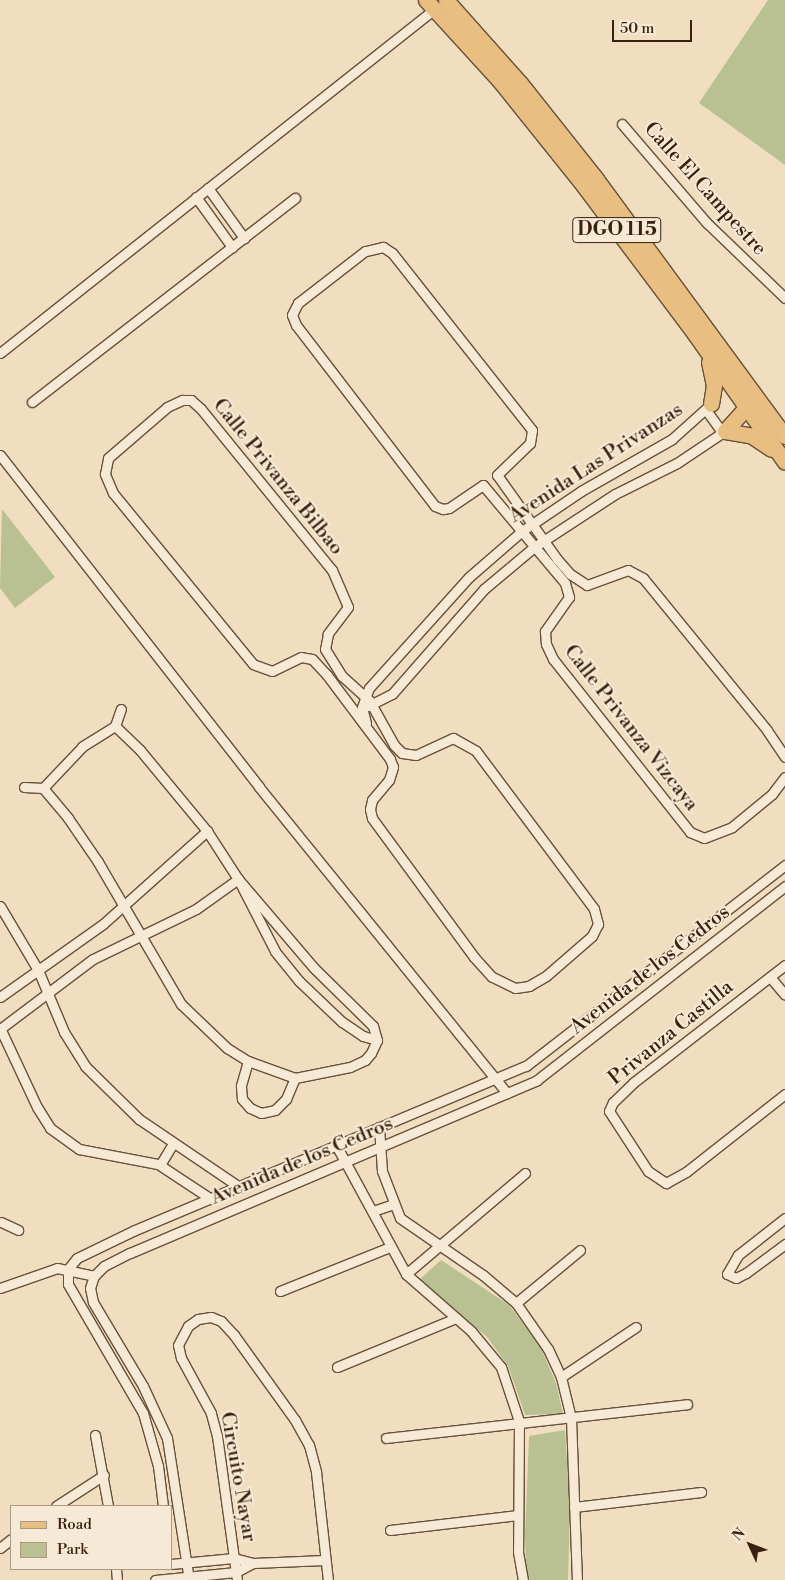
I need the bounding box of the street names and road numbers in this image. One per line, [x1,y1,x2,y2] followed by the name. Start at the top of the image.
[639,117,771,261] street label: Calle El Campestre
[572,214,662,246] road number: DGO 115
[208,394,348,560] street label: Calle Privanza Bilbao
[505,398,687,528] street label: Avenida Las Privanzas
[559,640,703,816] street label: Calle Privanza Vizcaya
[565,900,735,1040] street label: Avenida de los Cedros
[604,975,738,1091] street label: Privanza Castilla
[207,1112,397,1210] street label: Avenida de los Cedros
[215,1410,261,1544] street label: Circuito Nayar

